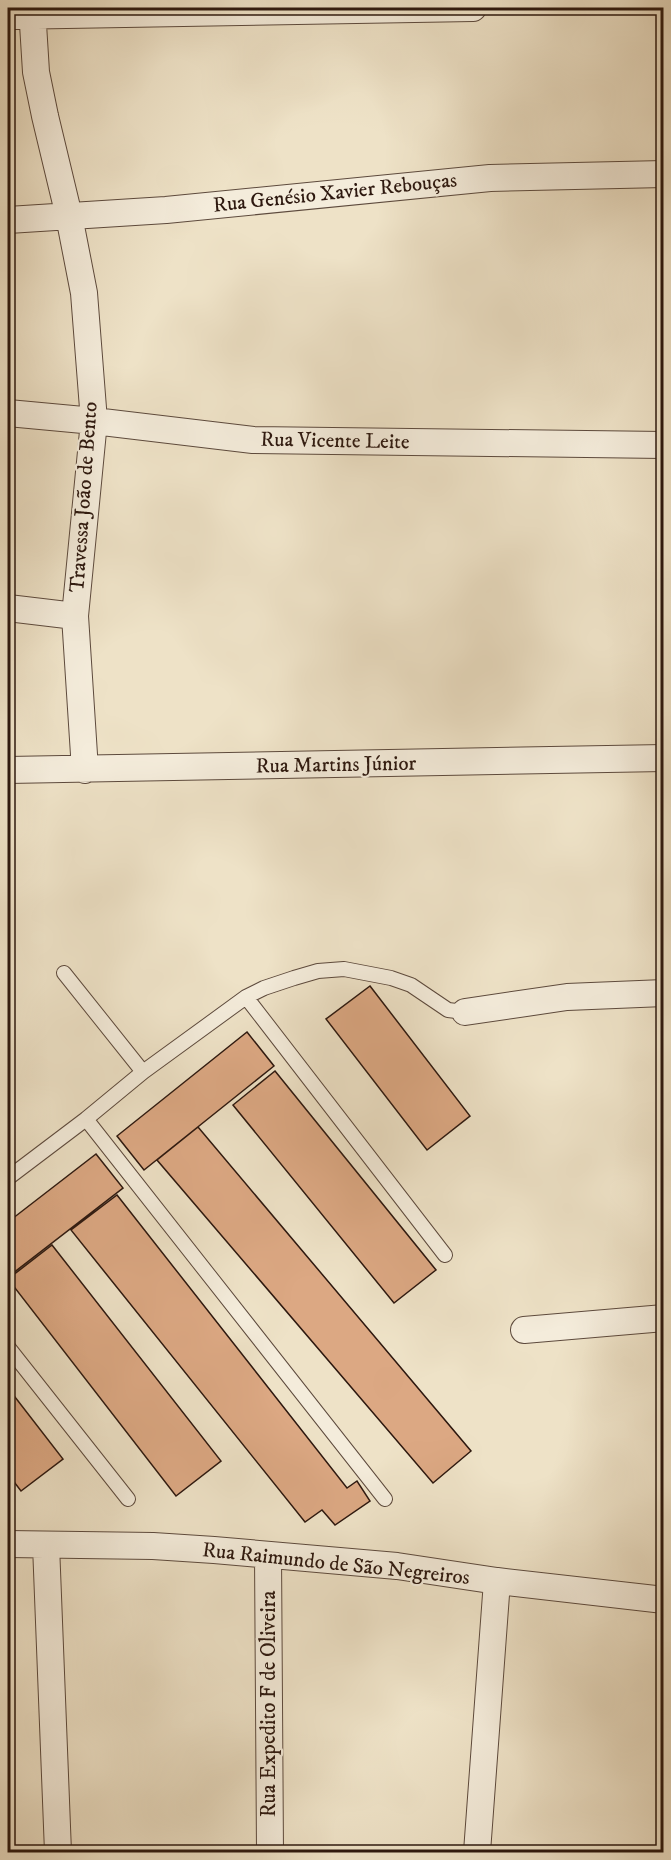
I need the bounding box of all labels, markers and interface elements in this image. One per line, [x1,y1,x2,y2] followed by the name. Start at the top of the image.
[212,167,458,219] street label: Rua Genésio Xavier Rebouças
[64,401,104,593] street label: Travessa João de Bento
[260,427,410,455] street label: Rua Vicente Leite
[256,751,417,779] street label: Rua Martins Júnior
[201,1537,471,1591] street label: Rua Raimundo de São Negreiros
[256,1591,282,1817] street label: Rua Expedito F de Oliveira

